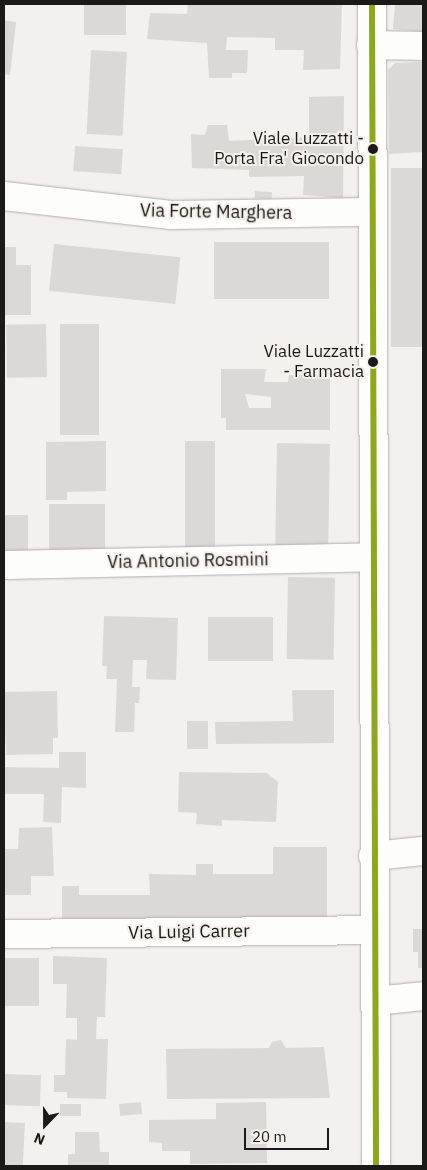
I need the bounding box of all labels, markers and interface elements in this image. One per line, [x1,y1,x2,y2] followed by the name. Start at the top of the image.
[214,129,364,169] place label: Viale Luzzatti - Porta Fra' Giocondo
[368,144,378,154] marker: Viale Luzzatti - Porta Fra' Giocondo
[140,200,292,224] street label: Via Forte Marghera
[263,342,364,382] place label: Viale Luzzatti - Farmacia
[368,357,378,367] marker: Viale Luzzatti - Farmacia
[107,549,269,573] street label: Via Antonio Rosmini
[128,920,250,944] street label: Via Luigi Carrer
[20,1100,70,1150] north arrow
[247,1118,332,1150] scale bar
[252,1127,287,1146] text: 20 m
[31,1129,47,1149] text: N

